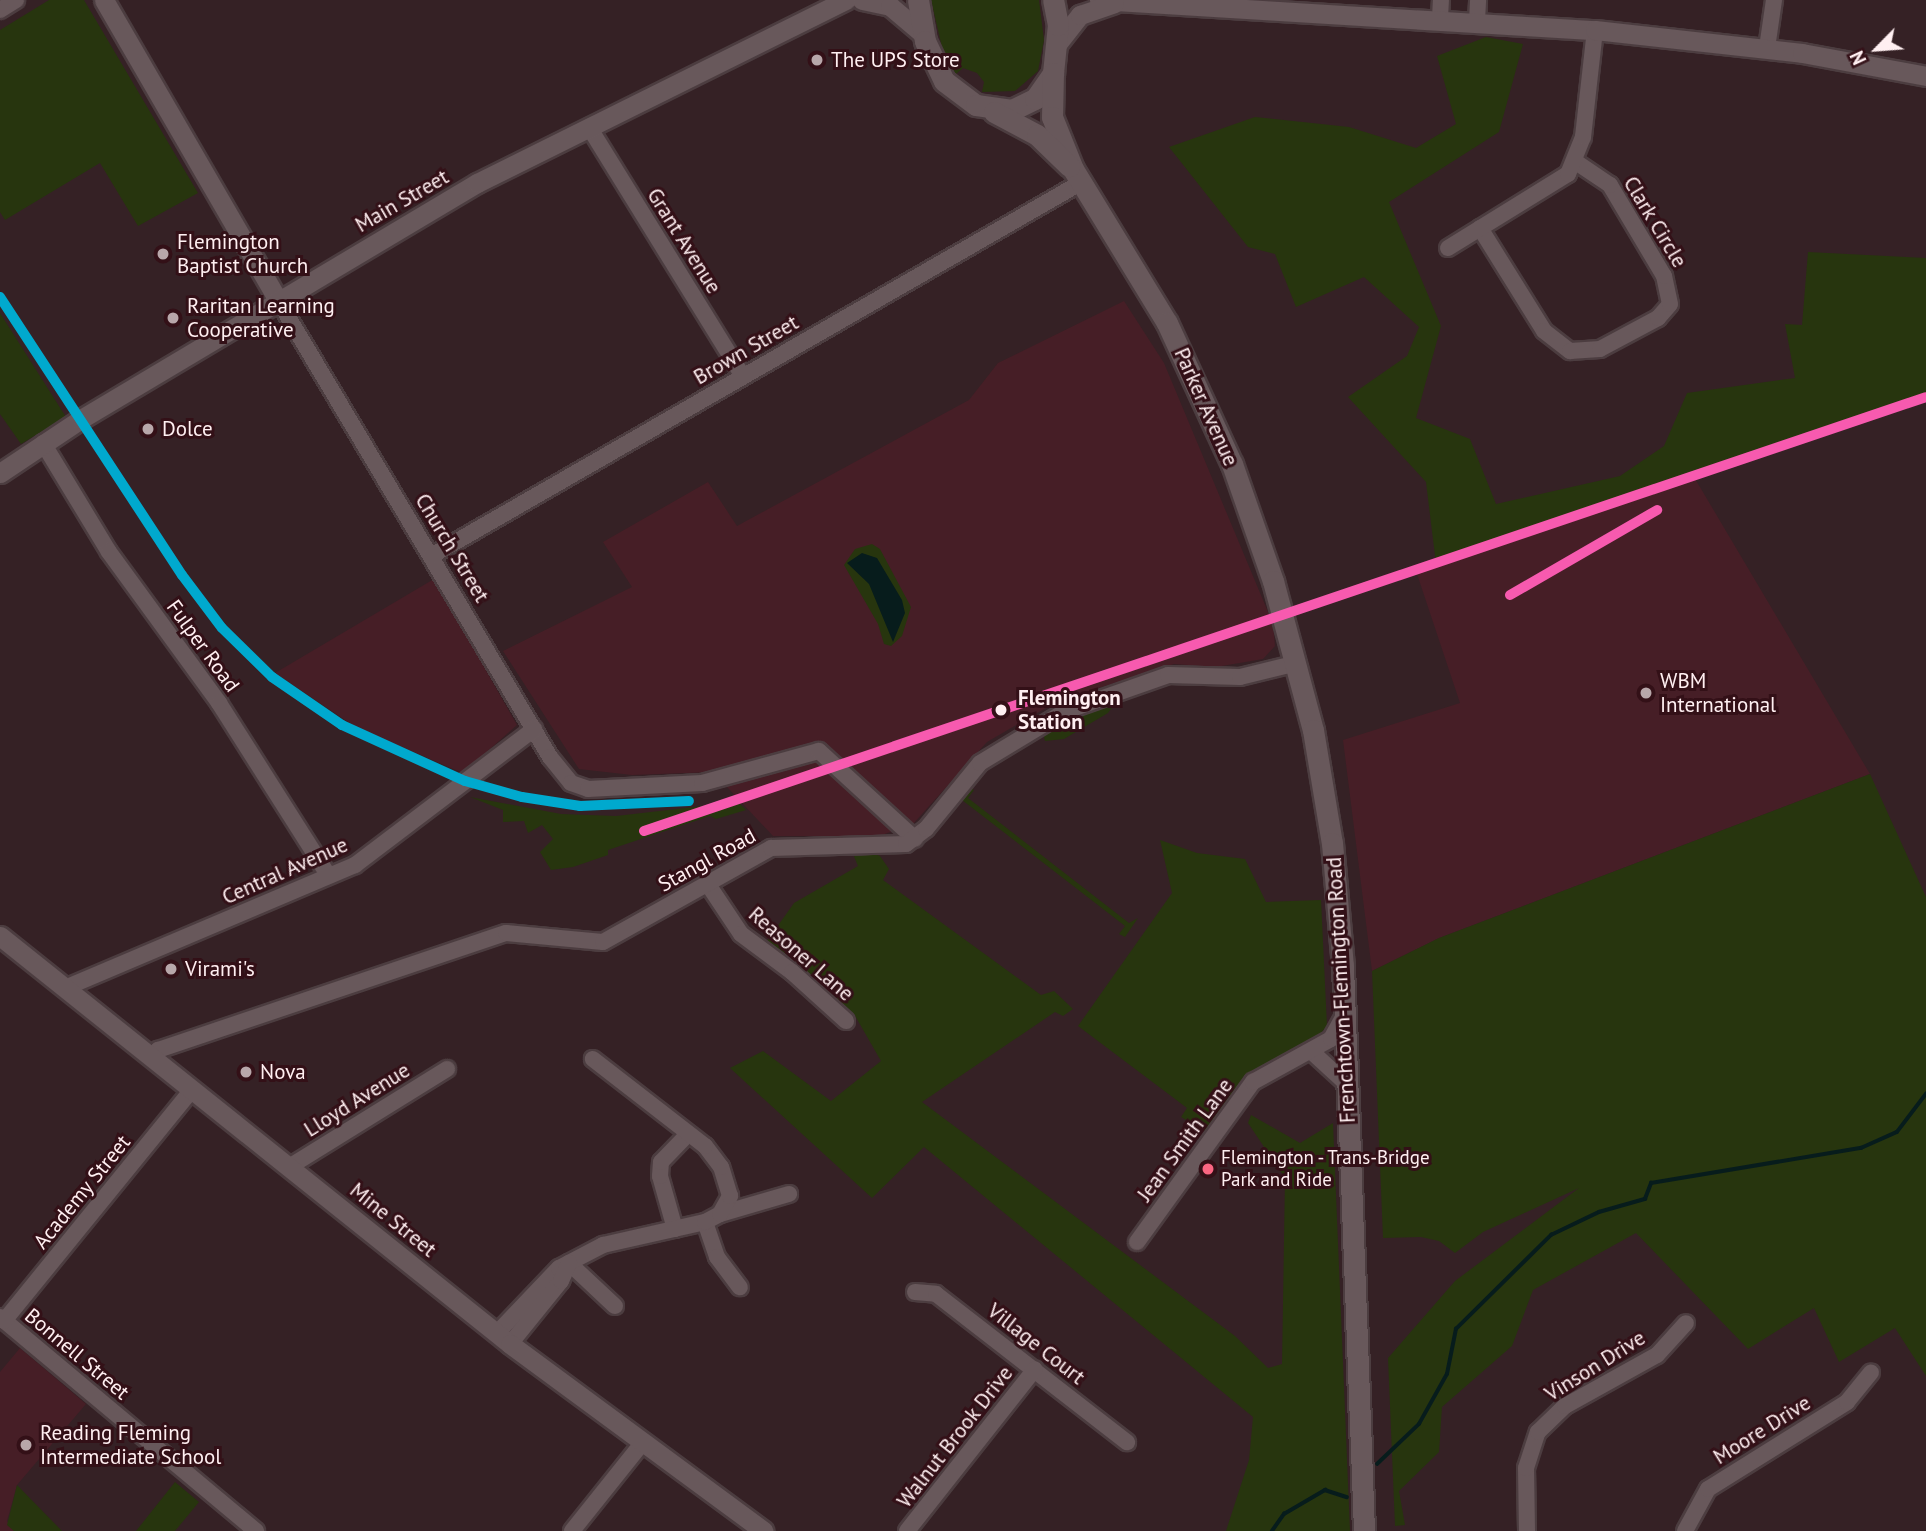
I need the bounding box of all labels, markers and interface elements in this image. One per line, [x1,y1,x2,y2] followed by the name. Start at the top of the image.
[1842,14,1912,84] north arrow
[831,47,960,73] place label: The UPS Store
[1844,47,1871,69] text: N
[809,52,825,68] marker: The UPS Store
[351,164,453,238] street label: Main Street
[1618,172,1692,272] street label: Clark Circle
[641,183,727,299] street label: Grant Avenue
[177,229,308,279] place label: Flemington Baptist Church
[155,246,171,262] marker: Flemington Baptist Church
[187,293,335,343] place label: Raritan Learning Cooperative
[165,310,181,326] marker: Raritan Learning Cooperative
[689,310,803,390] street label: Brown Street
[1169,344,1243,470] street label: Parker Avenue
[162,416,213,442] place label: Dolce
[140,421,156,437] marker: Dolce
[410,489,494,607] street label: Church Street
[161,595,245,697] street label: Fulper Road
[1660,668,1776,718] place label: WBM International
[1018,685,1121,735] place label: Flemington Station
[1638,685,1654,701] marker: WBM International
[990,699,1012,721] marker: Flemington Station
[654,823,760,897] street label: Stangl Road
[218,832,352,910] street label: Central Avenue
[1321,856,1361,1124] street label: Frenchtown-Flemington Road
[743,902,859,1006] street label: Reasoner Lane
[185,956,255,982] place label: Virami's
[163,961,179,977] marker: Virami's
[299,1057,415,1143] street label: Lloyd Avenue
[260,1059,306,1085] place label: Nova
[238,1064,254,1080] marker: Nova
[1132,1074,1238,1206] street label: Jean Smith Lane
[28,1130,136,1254] street label: Academy Street
[1221,1147,1433,1191] place label: Flemington - Trans-Bridge Park and Ride
[1201,1162,1215,1176] marker: Flemington - Trans-Bridge Park and Ride
[345,1178,441,1262] street label: Mine Street
[982,1298,1090,1390] street label: Village Court
[20,1303,134,1405] street label: Bonnell Street
[1540,1325,1650,1407] street label: Vinson Drive
[892,1361,1018,1513] street label: Walnut Brook Drive
[1709,1390,1815,1470] street label: Moore Drive
[40,1420,221,1470] place label: Reading Fleming Intermediate School
[18,1437,34,1453] marker: Reading Fleming Intermediate School

